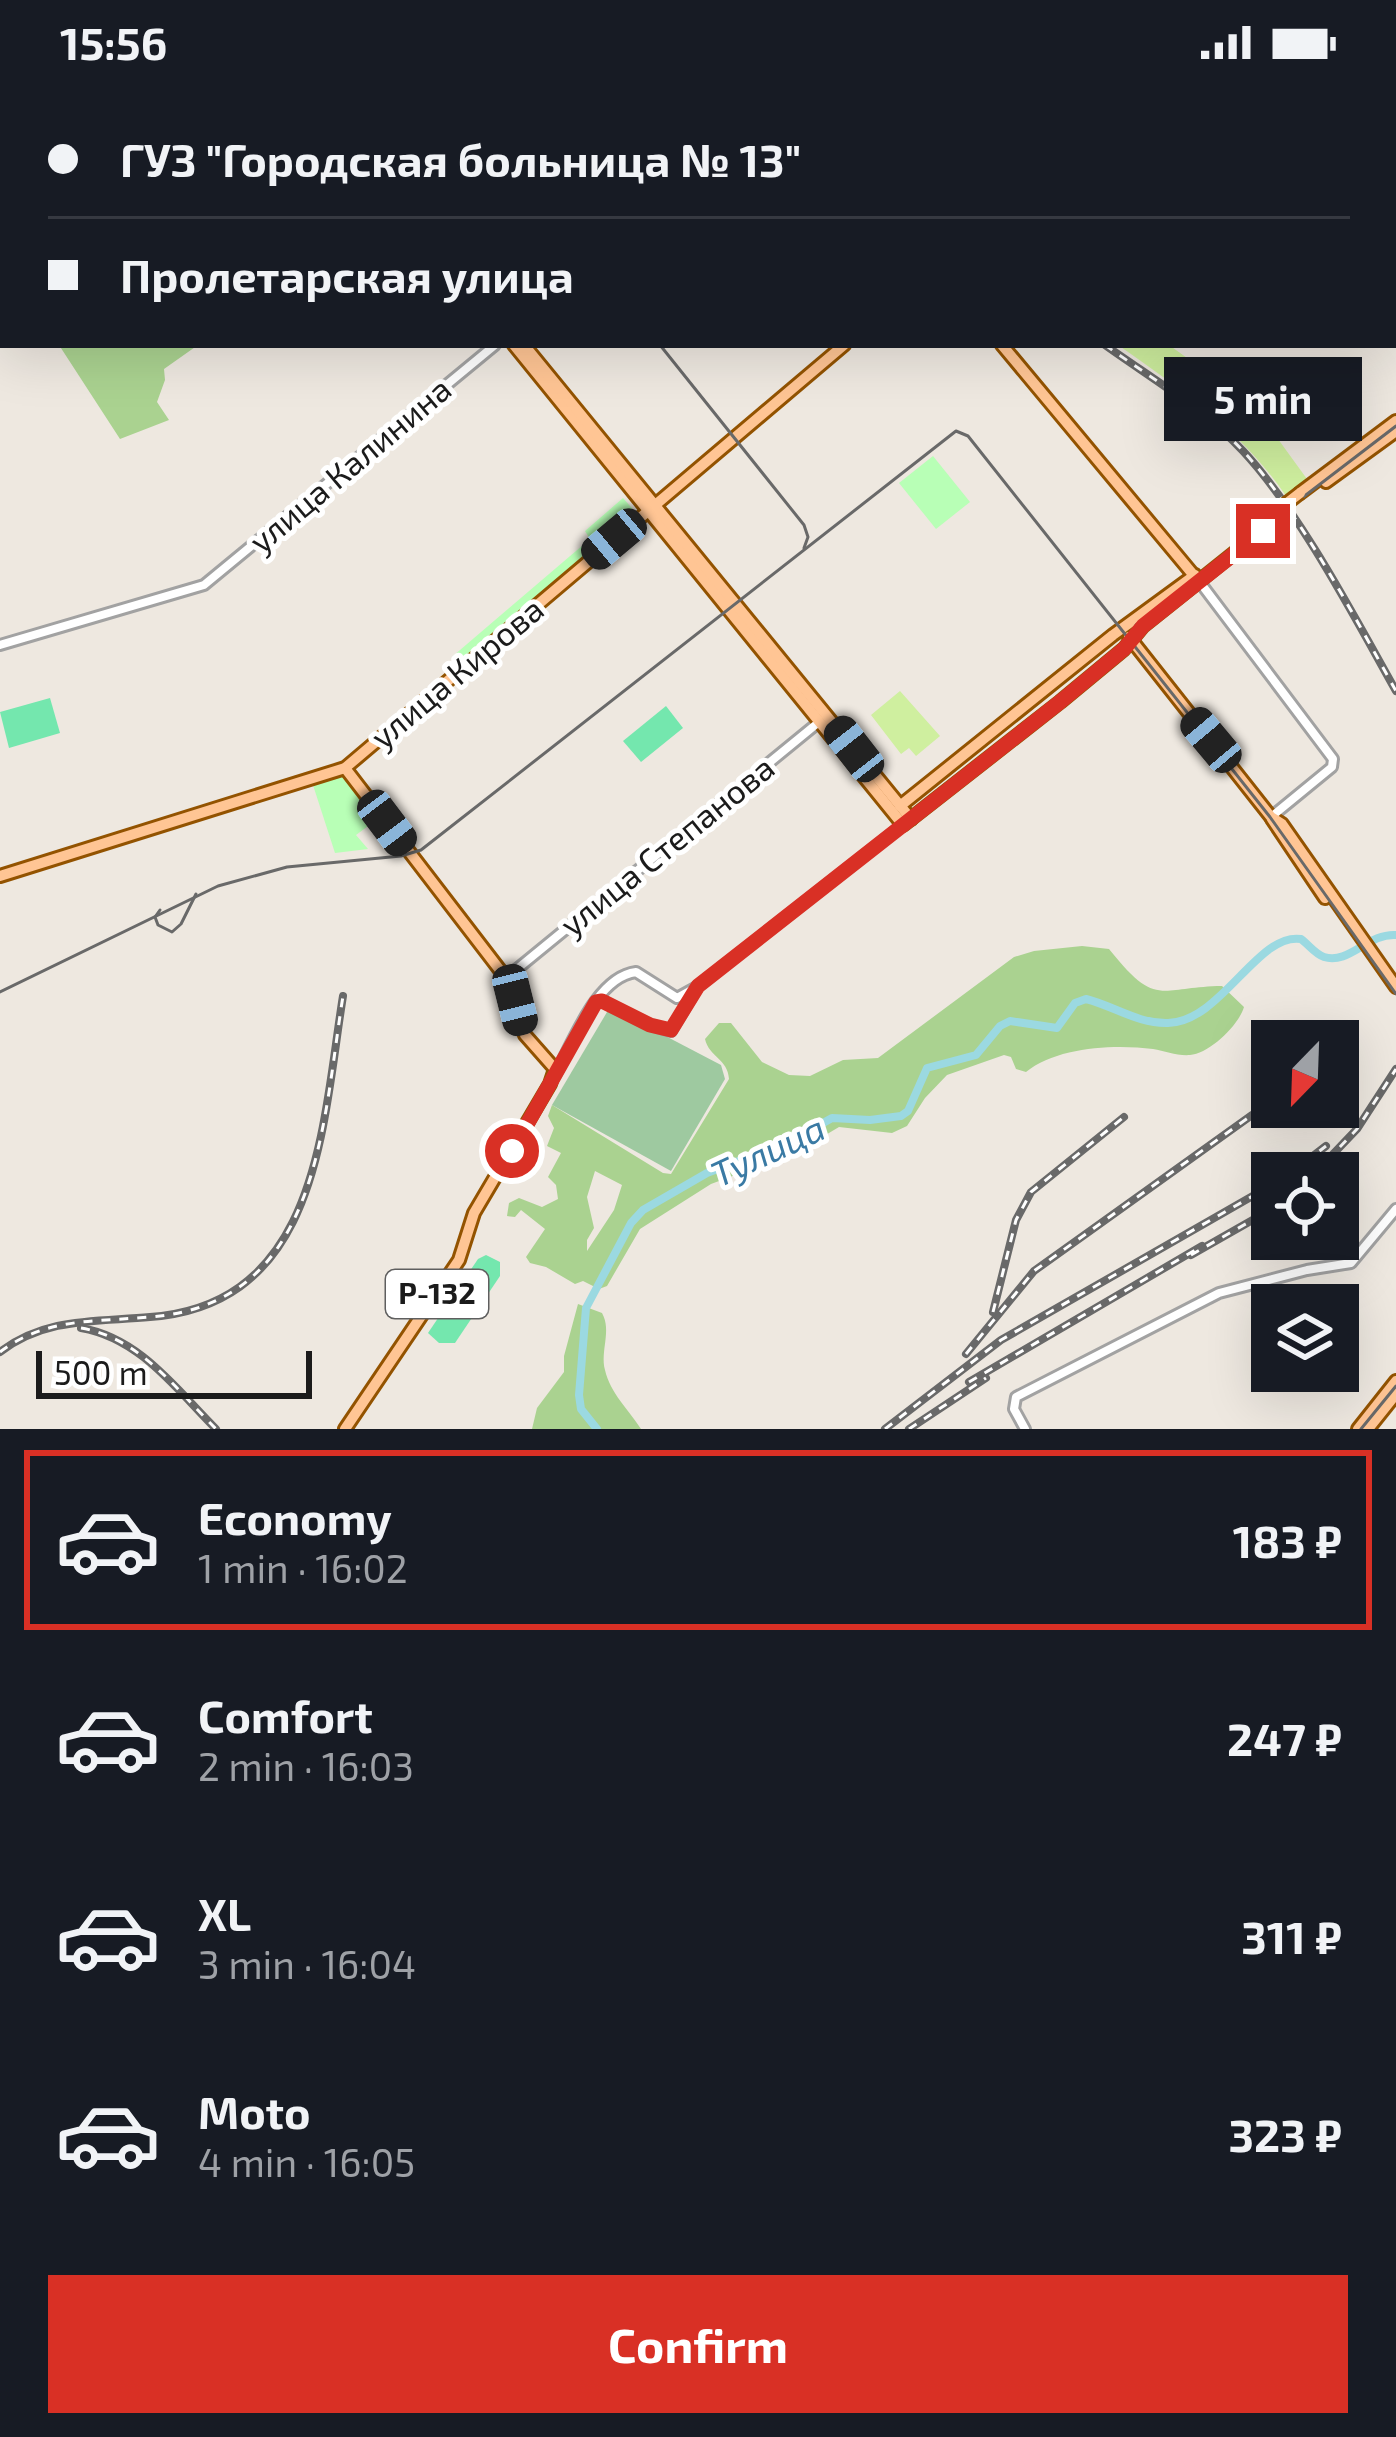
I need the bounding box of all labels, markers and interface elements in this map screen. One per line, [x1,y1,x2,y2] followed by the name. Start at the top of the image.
[60,15,167,69] text: 15:56
[120,132,801,186] text: ГУЗ "Городская больница № 13"
[120,248,574,302] text: Пролетарская улица
[1164,357,1362,441] callout: 5 min
[240,368,459,561] street label: улица Калинина
[1214,375,1312,422] text: 5 min
[575,502,653,576] car
[1236,504,1290,558] route end
[362,588,552,757] street label: улица Кирова
[1174,701,1248,779] car
[818,710,890,788] car
[551,747,782,945] street label: улица Степанова
[351,783,423,863] car
[489,961,541,1039] car
[1251,1020,1359,1128] north arrow
[1251,1020,1359,1392] map controls
[704,1105,831,1195] water label: Тулица
[485,1124,539,1178] route start
[1251,1152,1359,1260] button: locate
[386,1270,488,1318] road number: Р-132
[1251,1284,1359,1392] button: layers
[36,1345,312,1398] scale bar
[54,1352,148,1392] text: 500 m
[54,1486,162,1594] icon: car
[198,1490,392,1544] text: Economy
[1233,1513,1342,1567] text: 183 ₽
[198,1544,408,1591] text: 1 min · 16:02
[54,1684,162,1792] icon: car
[198,1688,373,1742] text: Comfort
[1227,1711,1342,1765] text: 247 ₽
[198,1742,414,1789] text: 2 min · 16:03
[54,1882,162,1990] icon: car
[198,1886,251,1940] text: XL
[1241,1909,1342,1963] text: 311 ₽
[198,1940,416,1987] text: 3 min · 16:04
[54,2080,162,2188] icon: car
[198,2084,311,2138] text: Moto
[1229,2107,1342,2161] text: 323 ₽
[198,2138,415,2185] text: 4 min · 16:05
[48,2275,1348,2413] button: Confirm

